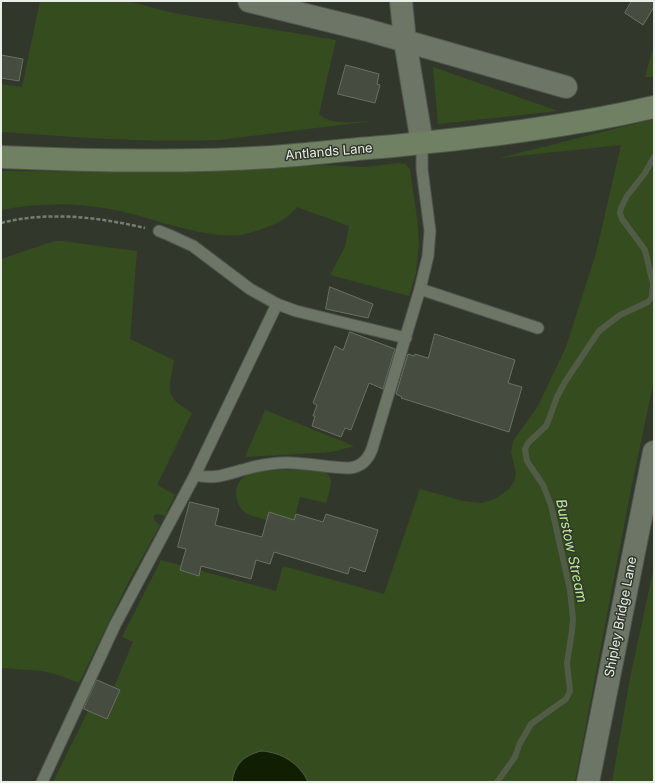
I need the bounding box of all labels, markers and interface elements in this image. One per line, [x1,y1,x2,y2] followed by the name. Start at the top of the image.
[285,140,373,164] street label: Antlands Lane
[552,498,590,604] water label: Burstow Stream
[602,555,640,679] street label: Shipley Bridge Lane

